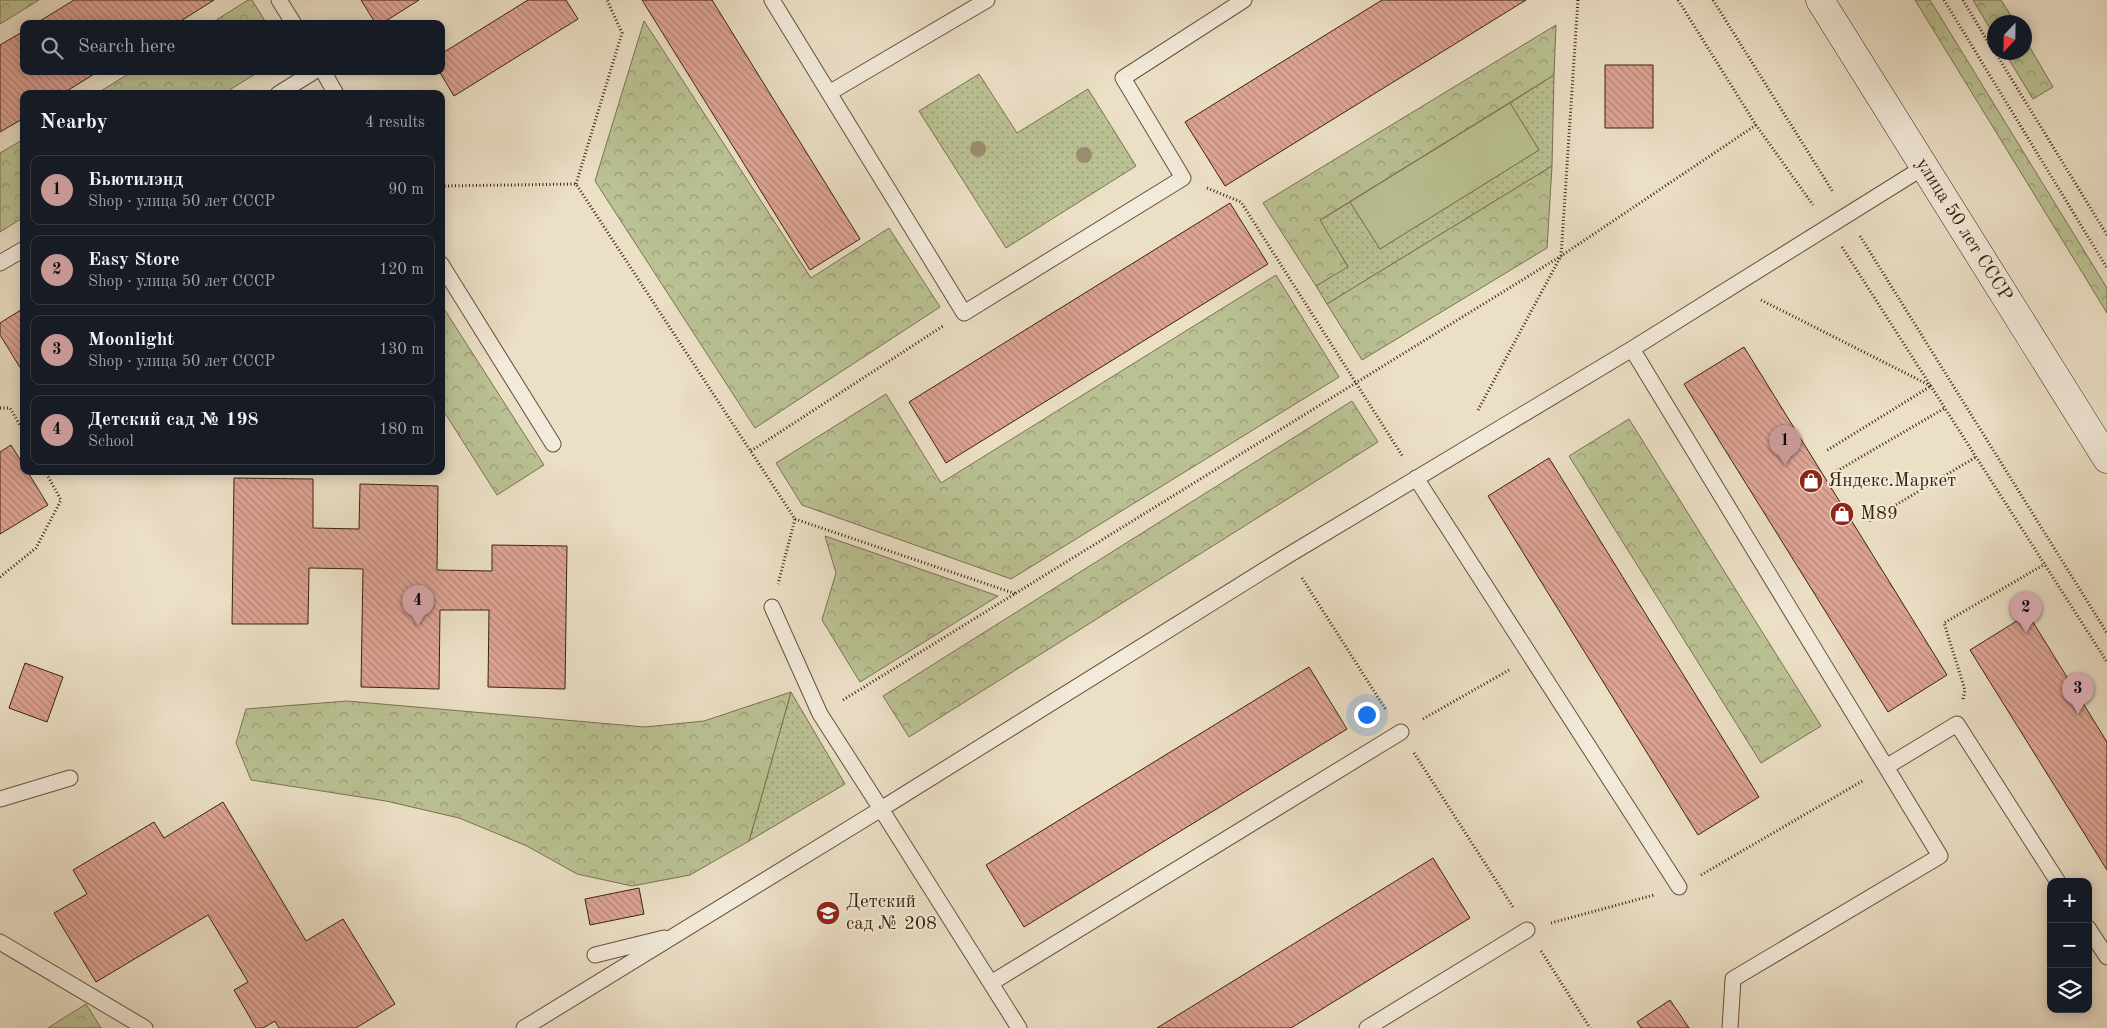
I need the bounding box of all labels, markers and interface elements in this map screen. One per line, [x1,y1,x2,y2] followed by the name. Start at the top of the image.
[1987,15,2032,60] north arrow
[20,20,445,75] search box
[38,34,66,62] icon: search
[78,38,175,57] text: Search here
[40,112,108,133] text: Nearby
[365,115,425,131] text: 4 results
[1912,155,2016,305] street label: улица 50 лет СССР
[88,171,183,190] text: Бьютилэнд
[52,182,62,198] text: 1
[388,182,424,198] text: 90 m
[88,194,275,210] text: Shop · улица 50 лет СССР
[88,251,180,270] text: Easy Store
[52,262,62,278] text: 2
[379,262,424,278] text: 120 m
[88,274,275,290] text: Shop · улица 50 лет СССР
[88,331,174,350] text: Moonlight
[52,342,62,358] text: 3
[379,342,424,358] text: 130 m
[88,354,275,370] text: Shop · улица 50 лет СССР
[88,411,259,430] text: Детский сад № 198
[52,422,62,438] text: 4
[379,422,424,438] text: 180 m
[1769,425,1801,466] pin: 1
[88,434,134,450] text: School
[1798,468,1824,494] shop icon: Яндекс.Маркет
[1828,472,1956,491] place label: Яндекс.Маркет
[1829,501,1855,527] shop icon: М89
[1860,505,1898,524] place label: М89
[402,585,434,626] pin: 4
[2010,592,2042,633] pin: 2
[2062,673,2094,714] pin: 3
[1354,702,1380,728] your location
[2047,878,2092,1013] map controls
[2047,878,2092,923] button: +
[846,893,937,934] place label: Детский сад № 208
[815,900,841,926] school or university icon: Детский сад № 208
[2047,923,2092,968] button: −
[2047,968,2092,1013] button: layers

